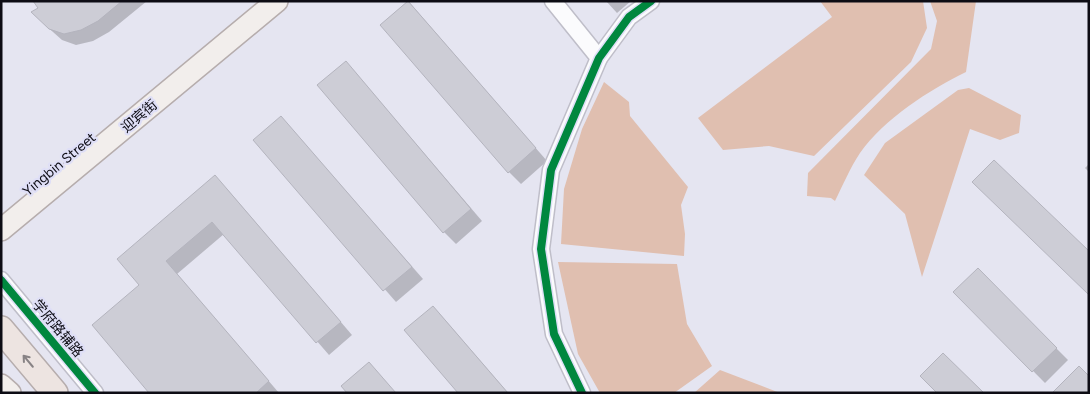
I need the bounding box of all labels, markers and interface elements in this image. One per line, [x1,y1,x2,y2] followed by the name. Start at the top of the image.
[118,96,161,136] street label: 迎宾街
[20,129,99,200] street label: Yingbin Street
[29,296,87,361] street label: 学府路辅路
[22,354,34,367] one-way arrow

